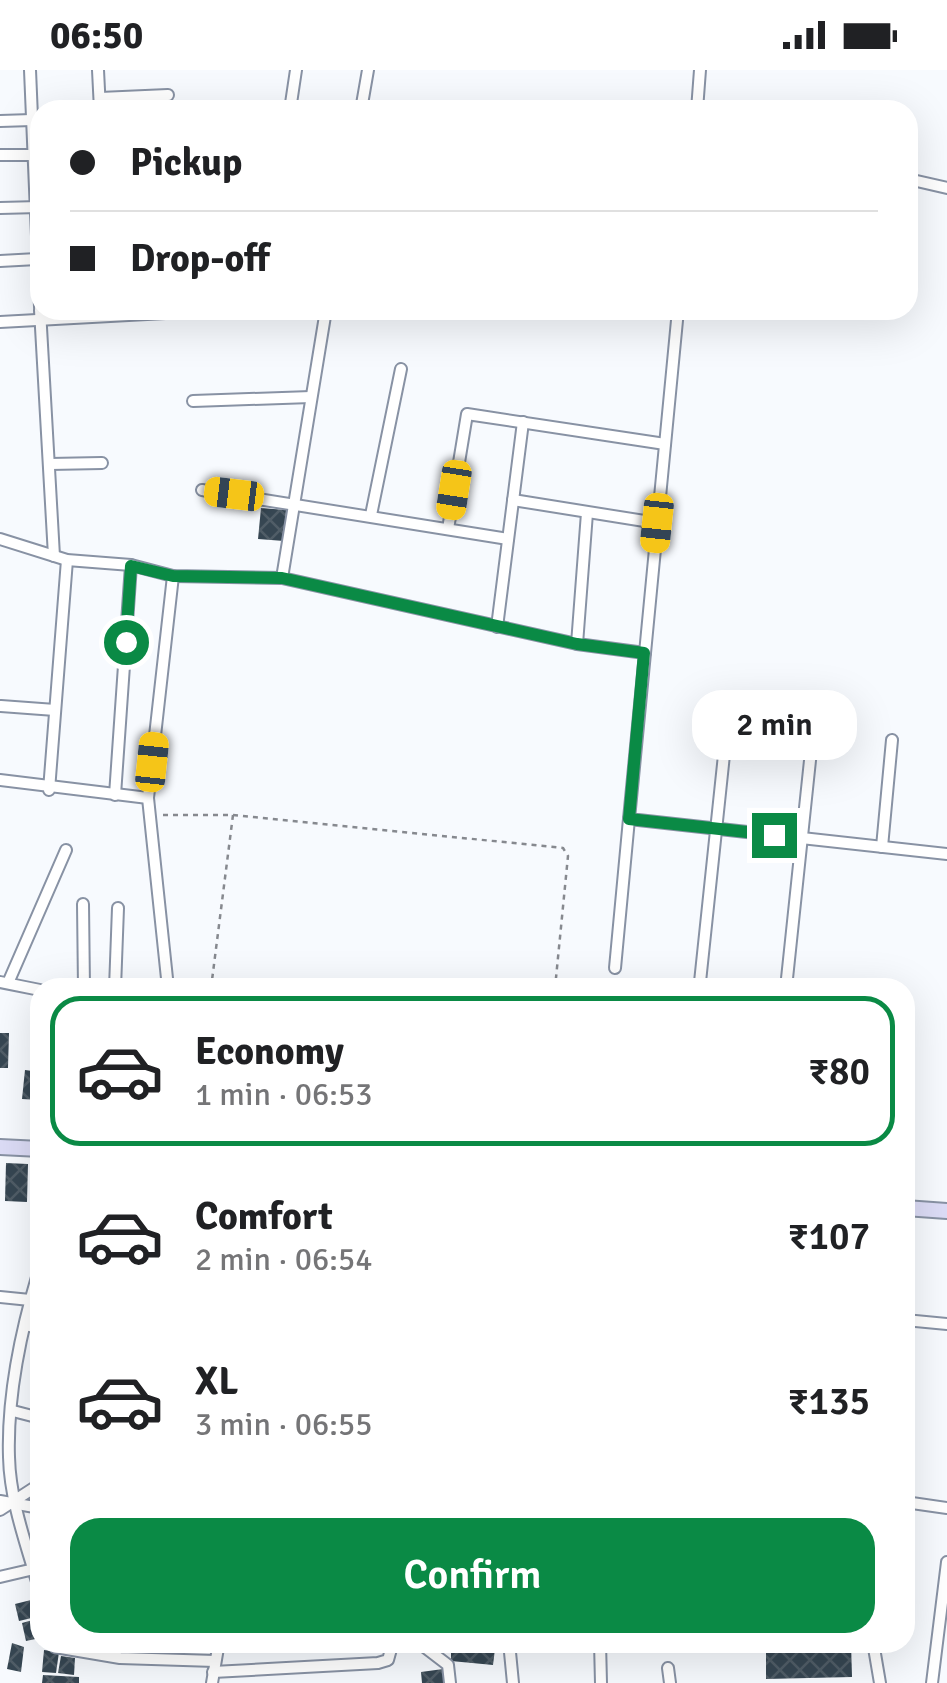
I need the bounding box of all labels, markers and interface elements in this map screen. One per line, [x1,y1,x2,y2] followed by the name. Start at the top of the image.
[50,12,143,59] text: 06:50
[130,139,242,186] text: Pickup
[130,235,270,282] text: Drop-off
[434,458,474,522] car
[202,475,266,513] car
[639,492,675,554] car
[104,620,149,665] route start
[692,690,856,760] callout: 2 min
[736,705,813,744] text: 2 min
[134,731,170,793] car
[752,813,797,858] route end
[75,1026,165,1116] icon: car
[195,1028,344,1075] text: Economy
[808,1048,870,1095] text: ₹80
[195,1075,373,1114] text: 1 min · 06:53
[75,1191,165,1281] icon: car
[195,1193,333,1240] text: Comfort
[788,1213,870,1260] text: ₹107
[195,1240,373,1279] text: 2 min · 06:54
[75,1356,165,1446] icon: car
[195,1358,238,1405] text: XL
[788,1378,870,1425] text: ₹135
[195,1405,373,1444] text: 3 min · 06:55
[70,1518,875,1633] button: Confirm

